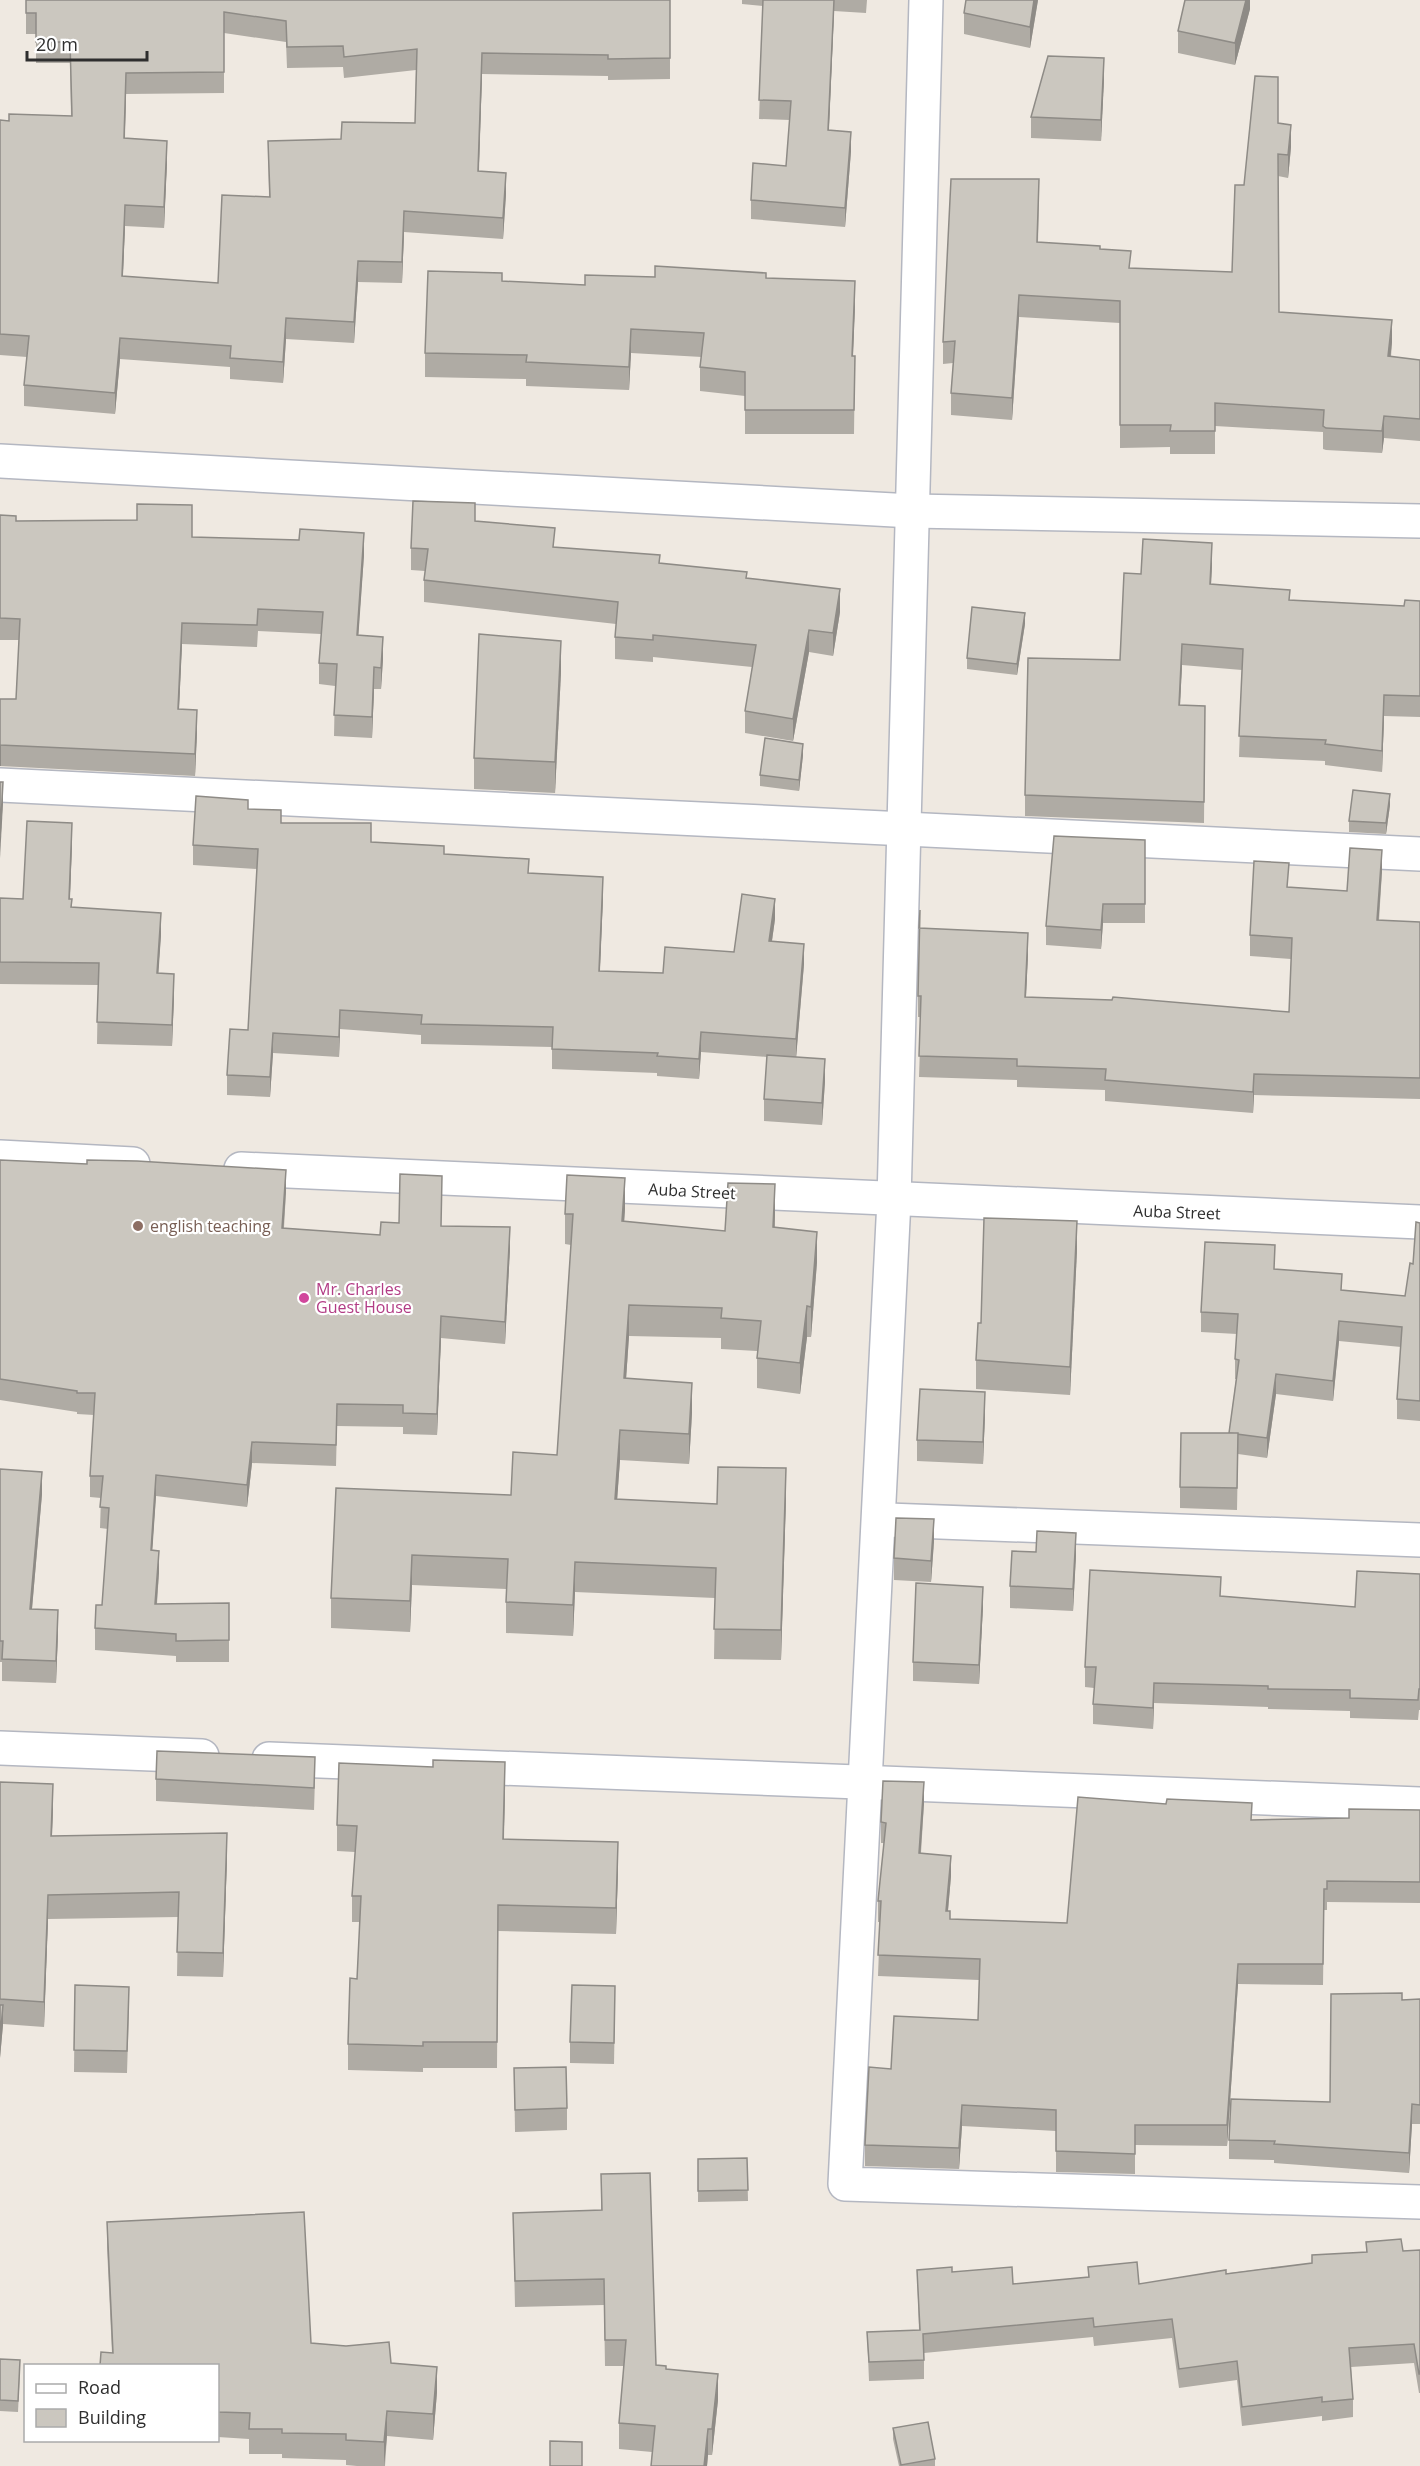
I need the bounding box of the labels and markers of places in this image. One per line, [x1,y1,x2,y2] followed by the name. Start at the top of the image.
[150,1215,271,1237] place label: english teaching
[131,1219,145,1233] marker: english teaching
[316,1278,412,1318] place label: Mr. Charles Guest House
[297,1291,311,1305] marker: Mr. Charles Guest House

